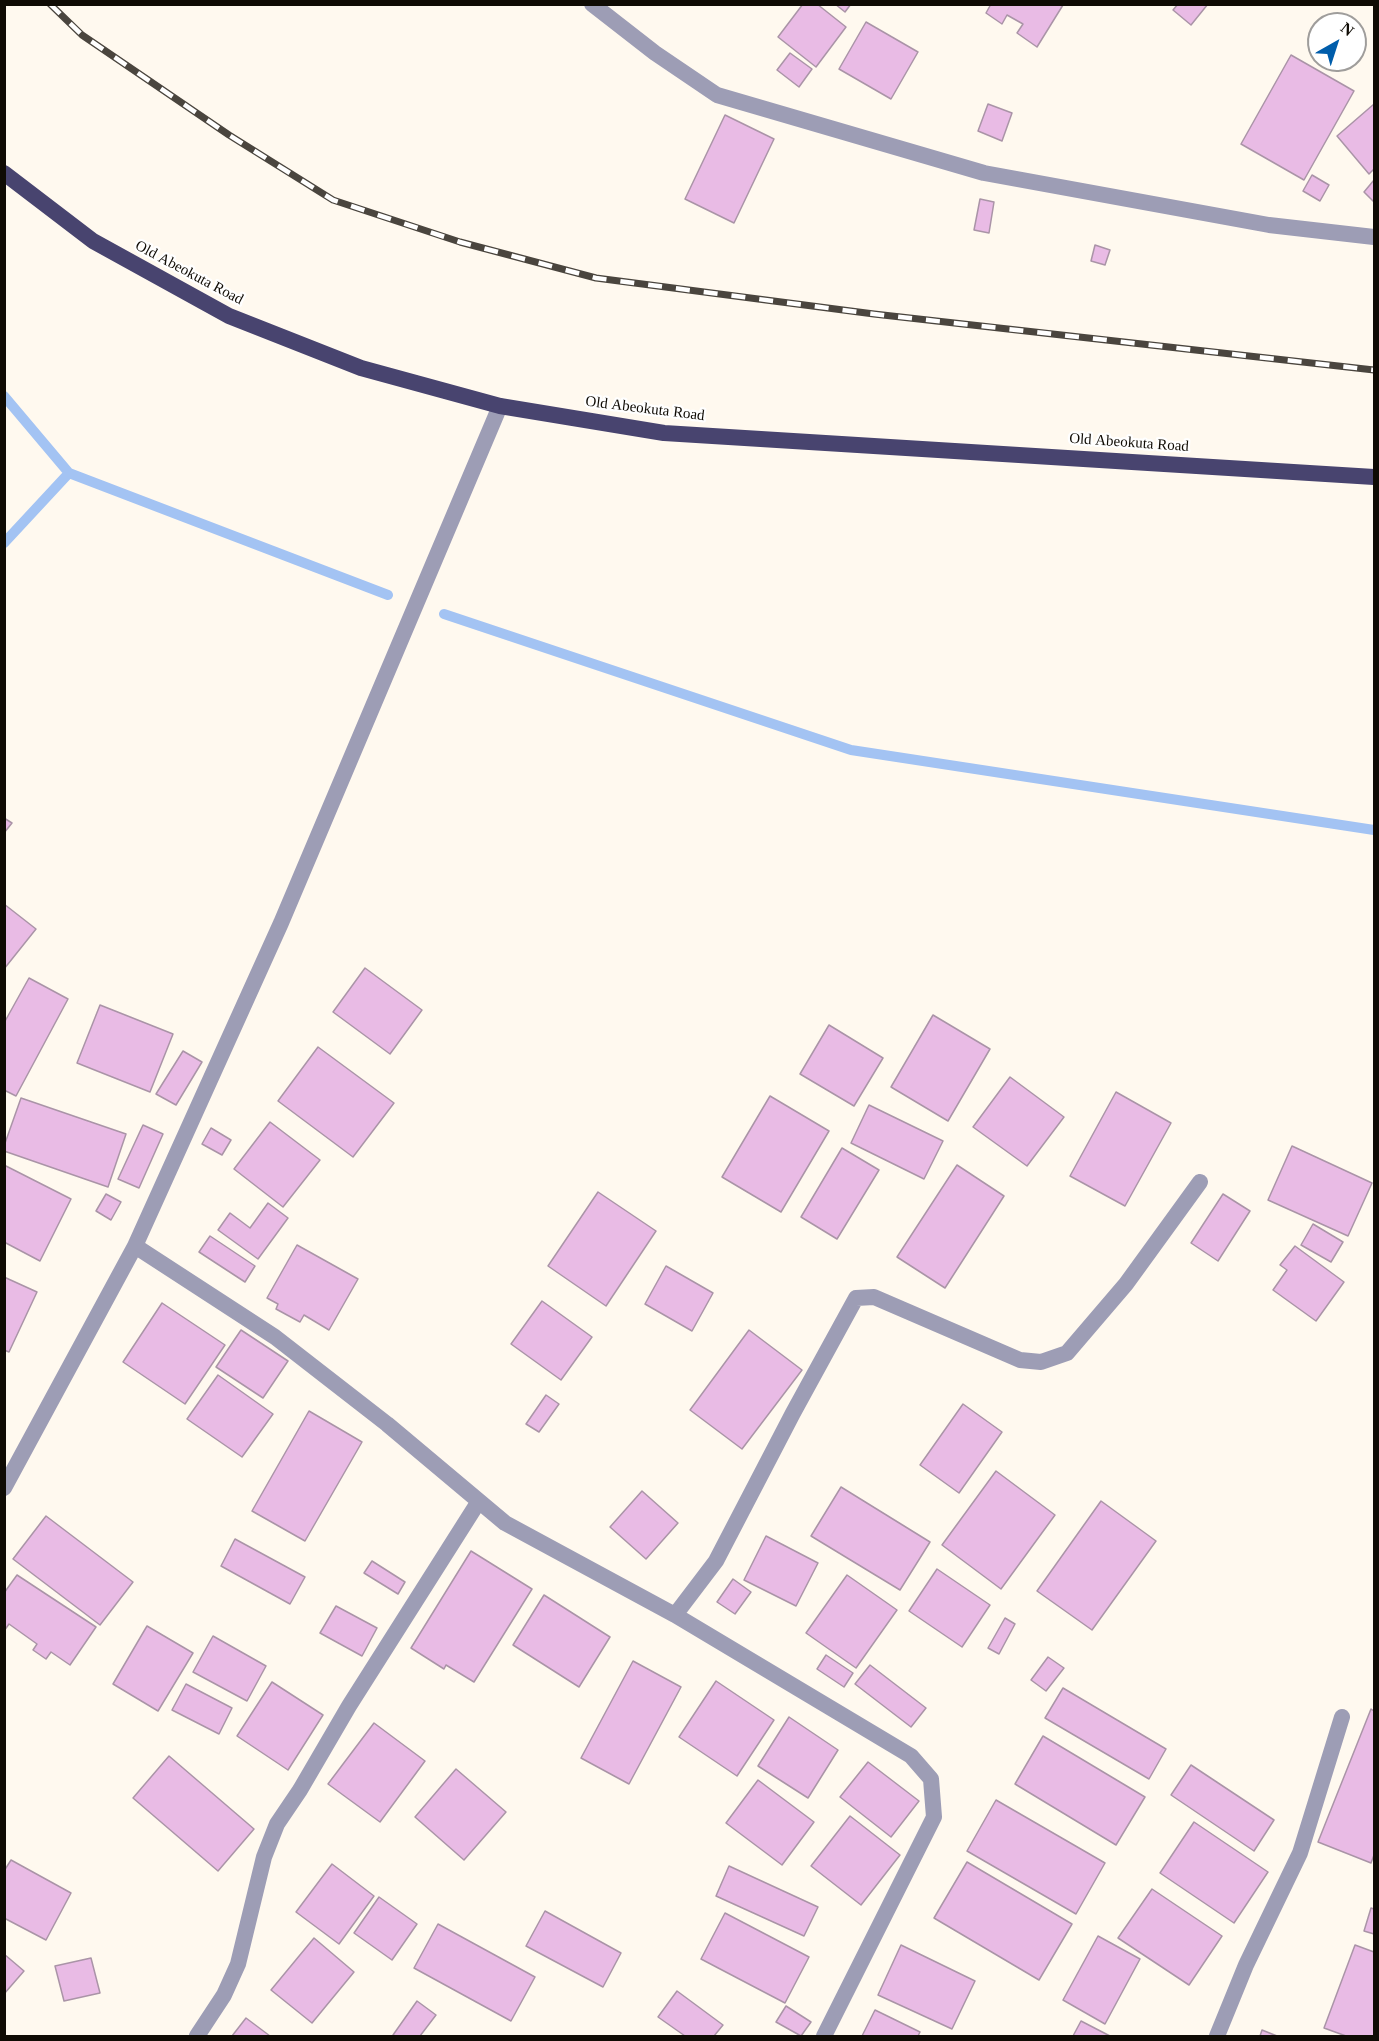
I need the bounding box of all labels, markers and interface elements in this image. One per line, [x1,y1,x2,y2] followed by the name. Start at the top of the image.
[1307,12,1367,72] north arrow
[1338,19,1357,39] text: N
[132,237,246,309] street label: Old Abeokuta Road
[584,393,706,425] street label: Old Abeokuta Road
[1069,430,1189,456] street label: Old Abeokuta Road

